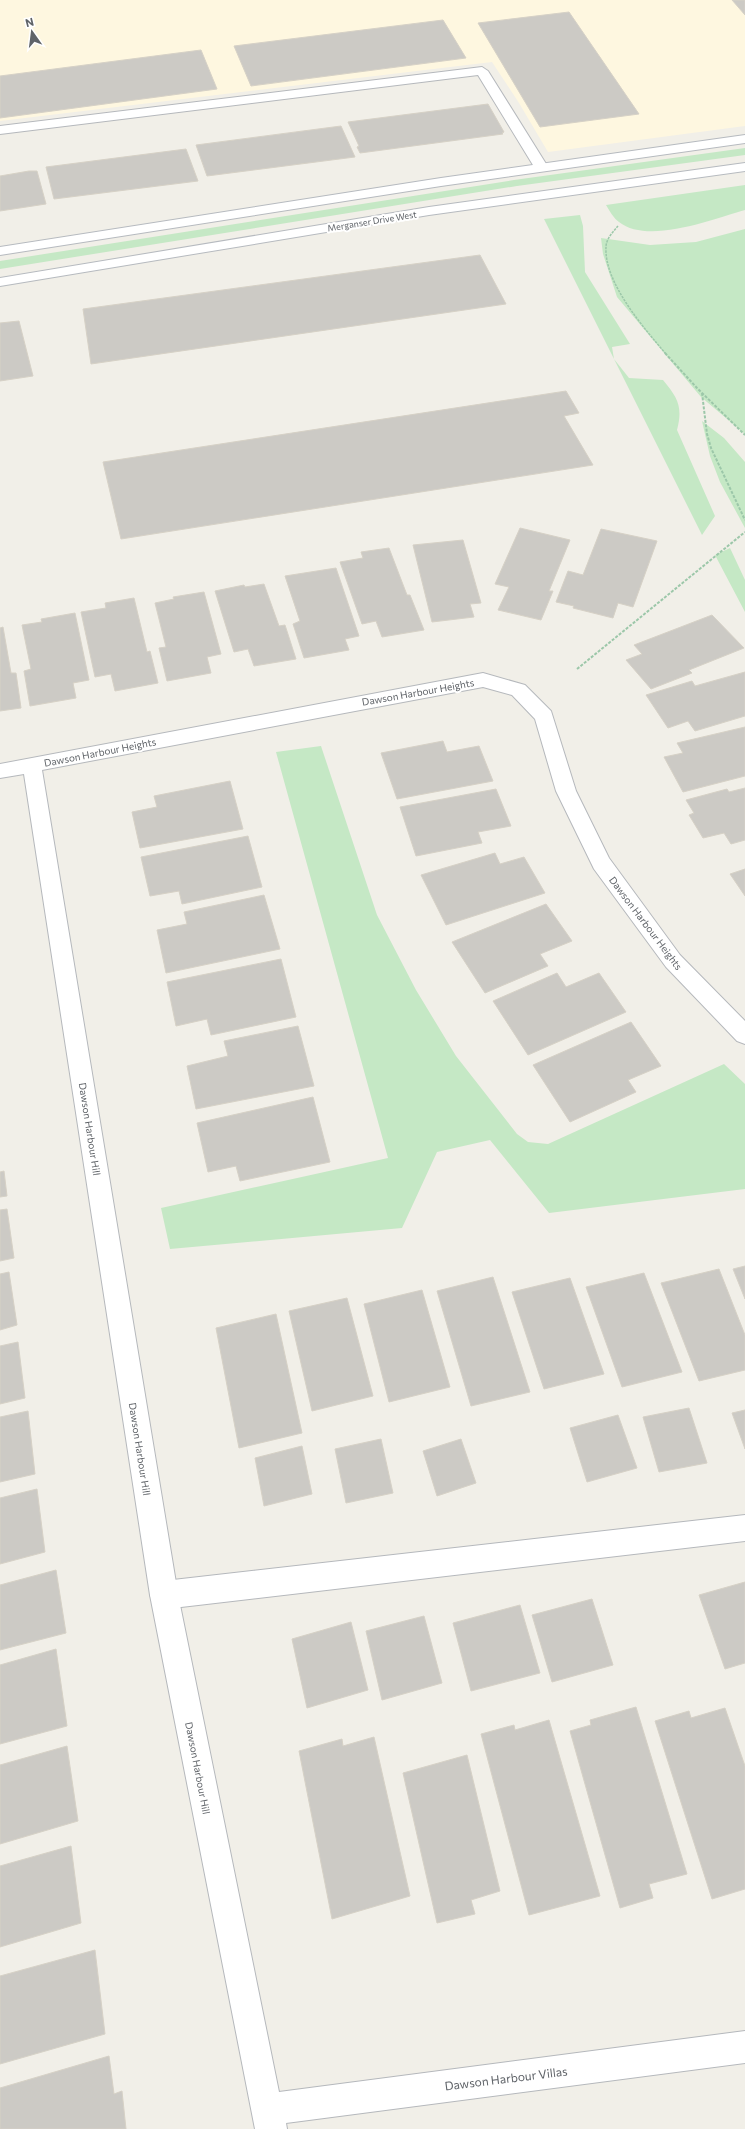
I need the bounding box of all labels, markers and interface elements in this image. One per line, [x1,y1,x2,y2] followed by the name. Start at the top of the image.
[12,12,52,52] north arrow
[24,15,35,29] text: N
[327,208,418,233] street label: Merganser Drive West
[361,676,476,708] street label: Dawson Harbour Heights
[43,735,157,769] street label: Dawson Harbour Heights
[607,874,685,972] street label: Dawson Harbour Heights
[77,1082,103,1176] street label: Dawson Harbour Hill
[127,1402,153,1496] street label: Dawson Harbour Hill
[183,1721,213,1815] street label: Dawson Harbour Hill
[444,2064,568,2092] street label: Dawson Harbour Villas

